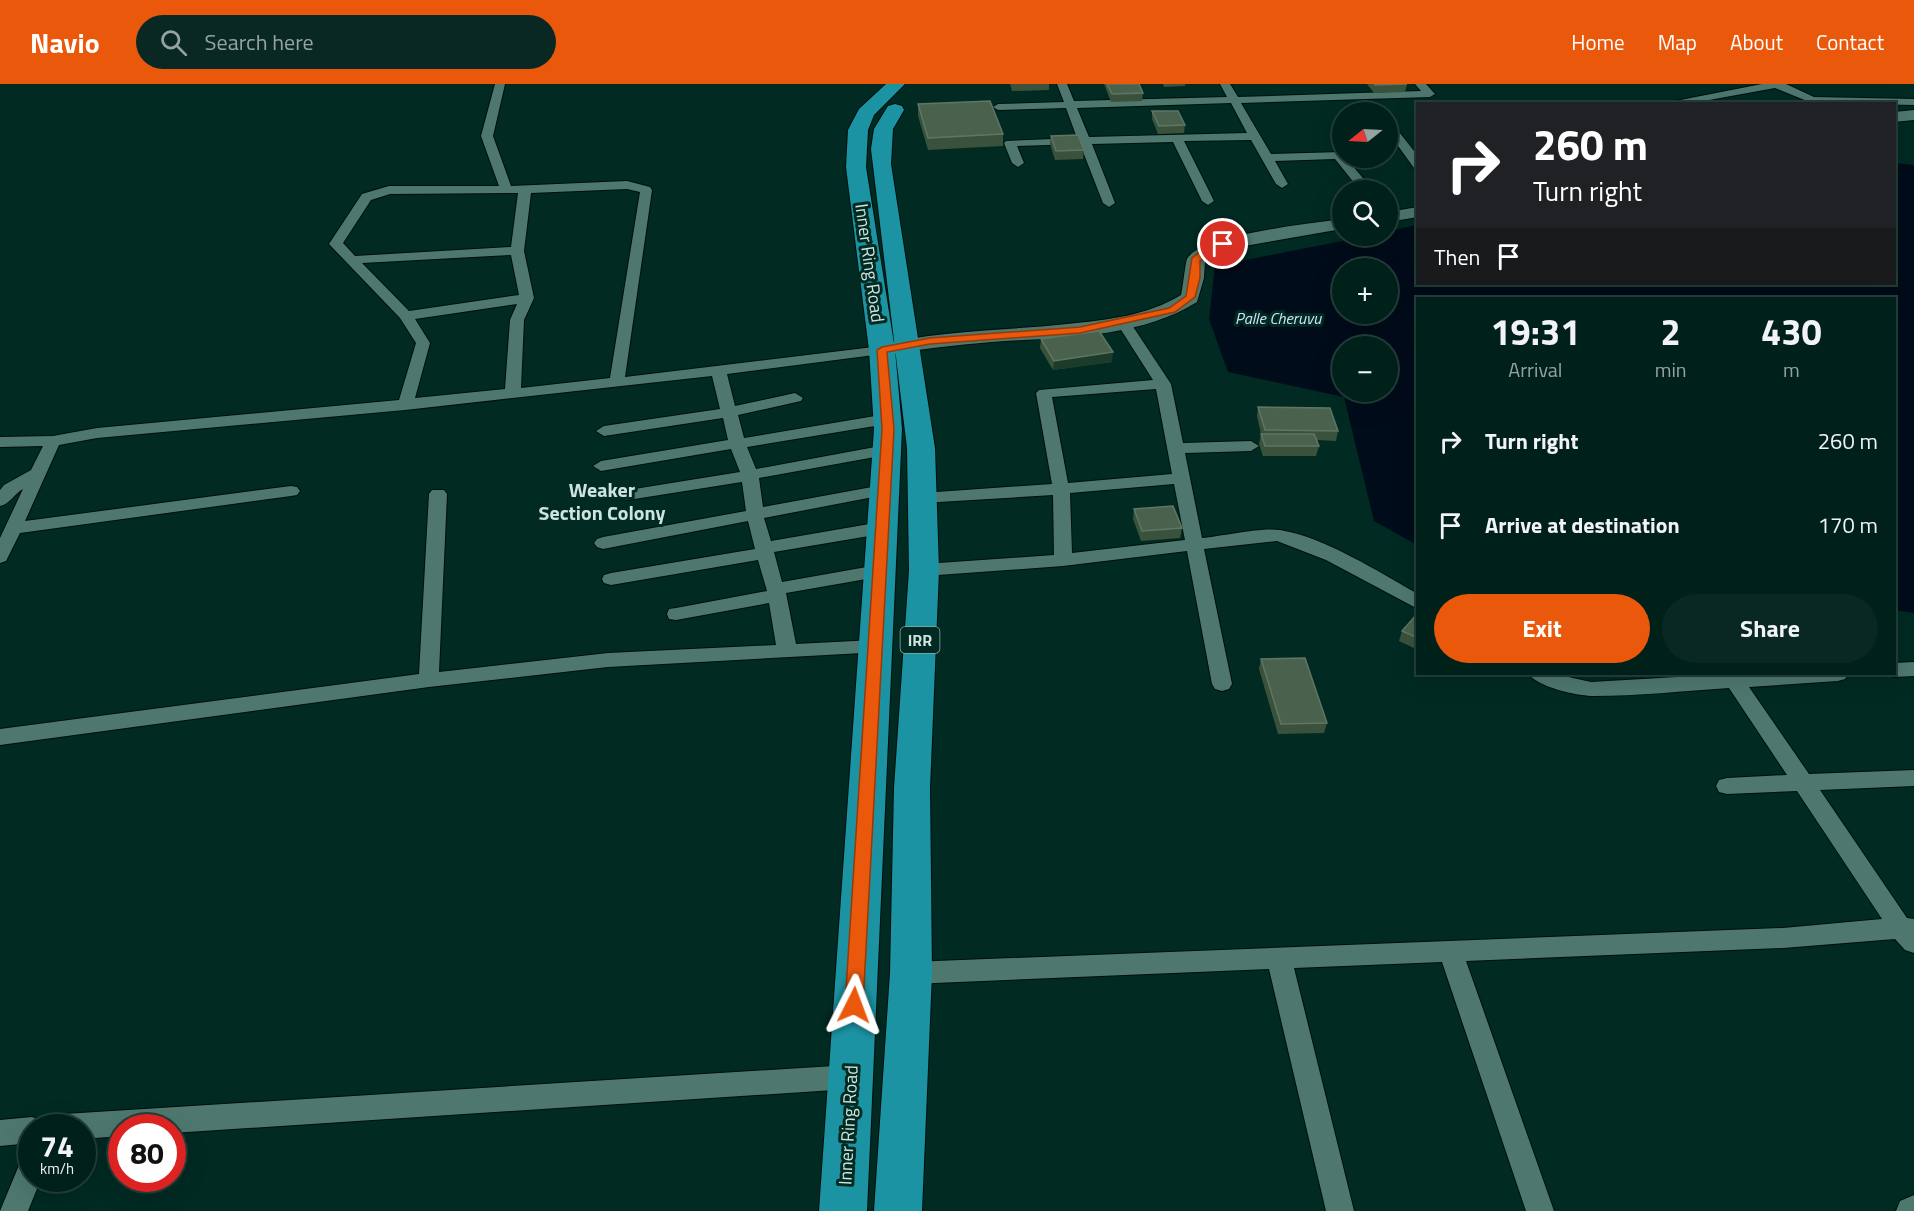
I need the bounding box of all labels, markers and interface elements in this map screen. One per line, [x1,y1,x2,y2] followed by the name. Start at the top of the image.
[136,15,556,69] search box
[30,21,100,64] text: Navio
[205,25,314,59] text: Search here
[157,26,190,59] icon: search
[1571,26,1625,58] text: Home
[1658,26,1697,58] text: Map
[1730,26,1783,58] text: About
[1816,26,1884,58] text: Contact
[1332,102,1398,168] north arrow
[1332,102,1398,402] map controls
[1533,112,1648,176] text: 260 m
[1434,126,1512,204] icon: right
[1533,170,1642,211] text: Turn right
[1332,180,1398,246] button: search
[848,202,892,324] street label: Inner Ring Road
[1197,218,1248,269] pin
[1206,227,1239,260] icon: arrive
[1434,240,1480,274] text: Then
[1492,240,1525,273] icon: arrive
[1332,258,1398,324] button: +
[1490,304,1580,359] text: 19:31
[1661,304,1681,359] text: 2
[1761,304,1822,359] text: 430
[1235,306,1322,330] water label: Palle Cheruvu
[1332,336,1398,402] button: −
[1508,354,1563,385] text: Arrival
[1655,354,1687,385] text: min
[1783,354,1800,385] text: m
[1485,424,1579,458] text: Turn right
[1818,424,1878,458] text: 260 m
[1434,425,1467,458] icon: right
[539,474,665,528] district label: Weaker Section Colony
[1485,508,1680,542] text: Arrive at destination
[1818,508,1878,542] text: 170 m
[1434,509,1467,542] icon: arrive
[1434,594,1650,663] button: Exit
[1662,594,1878,663] button: Share
[900,627,940,653] road number: IRR
[822,973,886,1037] position arrow
[831,1064,865,1186] street label: Inner Ring Road
[108,1114,186,1192] speed limit sign: 80
[40,1123,74,1169] text: 74
[40,1157,74,1180] text: km/h

